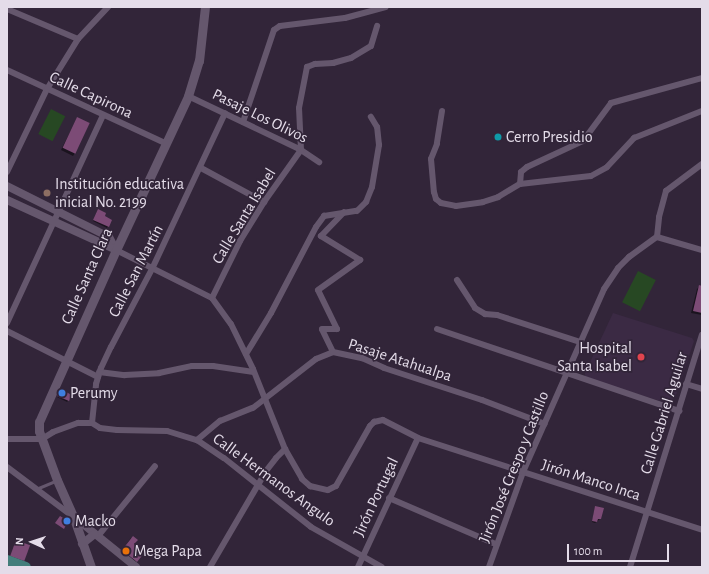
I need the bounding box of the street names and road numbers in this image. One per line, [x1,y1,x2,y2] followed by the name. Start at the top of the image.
[46,67,136,123] street label: Calle Capirona
[209,85,311,147] street label: Pasaje Los Olivos
[208,165,280,267] street label: Calle Santa Isabel
[104,222,168,320] street label: Calle San Martín
[57,225,117,327] street label: Calle Santa Clara
[346,334,454,386] street label: Pasaje Atahualpa
[636,349,692,477] street label: Calle Gabriel Aguilar
[475,388,553,546] street label: Jirón José Crespo y Castillo
[209,429,339,531] street label: Calle Hermanos Angulo
[349,454,403,540] street label: Jirón Portugal
[539,455,643,505] street label: Jirón Manco Inca

